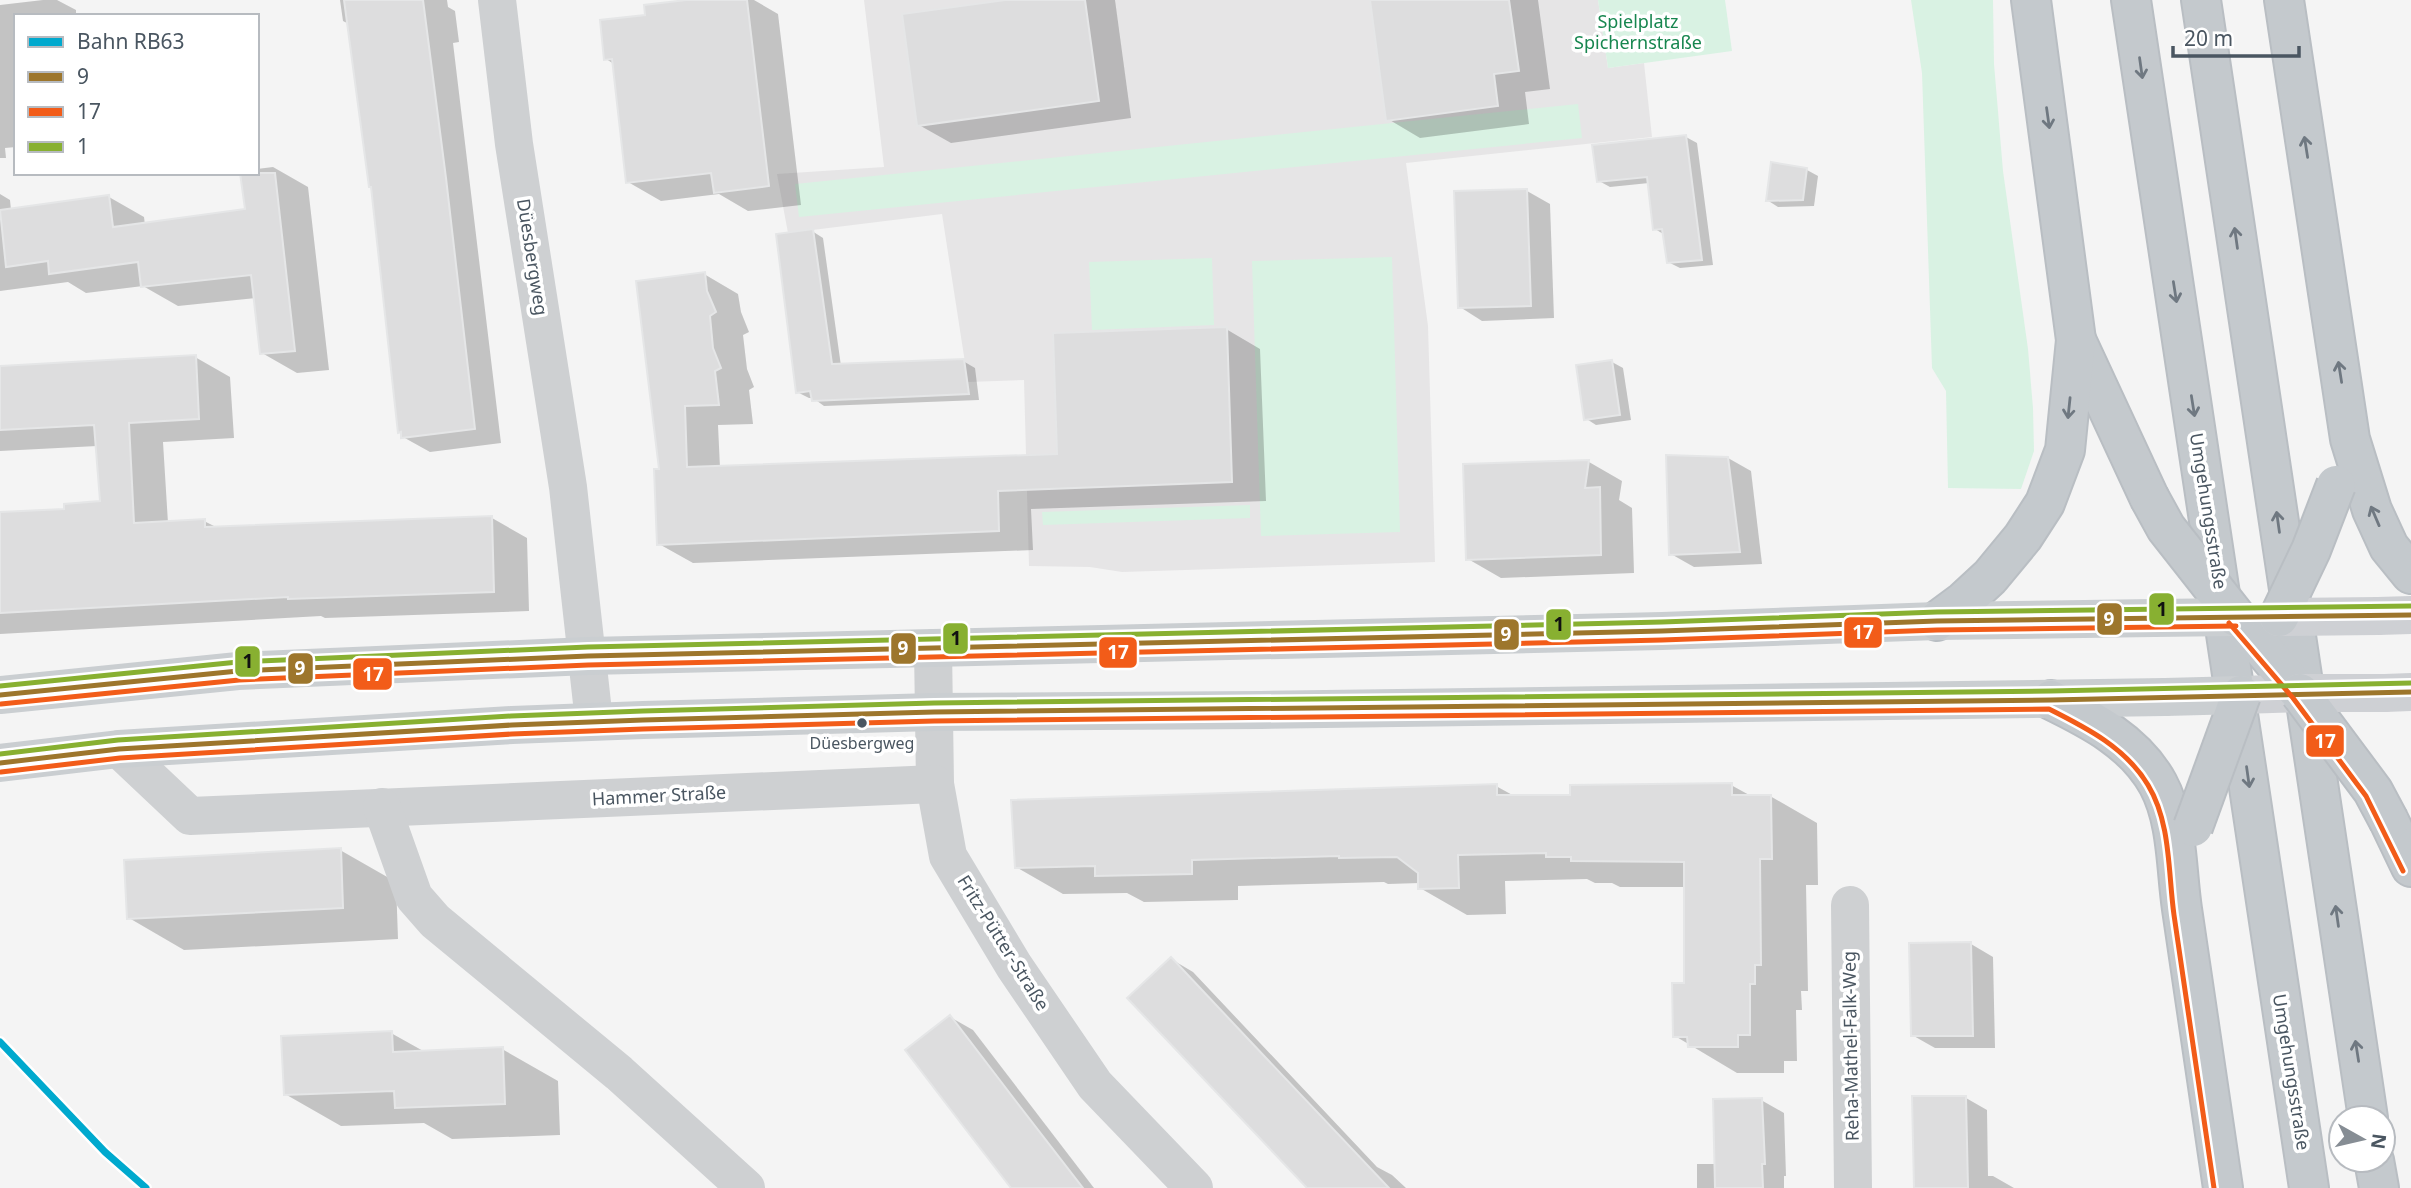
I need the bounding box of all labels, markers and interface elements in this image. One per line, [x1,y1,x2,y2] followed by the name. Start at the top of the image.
[1574,9,1702,54] park label: Spielplatz Spichernstraße
[14,14,259,175] legend
[2173,14,2299,58] scale bar
[2184,24,2233,52] text: 20 m
[77,27,185,55] text: Bahn RB63
[2135,56,2148,78] one-way arrow
[77,62,89,90] text: 9
[77,97,101,125] text: 17
[2042,107,2055,129] one-way arrow
[77,132,89,160] text: 1
[2299,136,2312,159] one-way arrow
[512,197,554,317] street label: Düesbergweg
[2229,227,2242,250] one-way arrow
[2169,281,2182,303] one-way arrow
[2333,361,2346,383] one-way arrow
[2186,394,2199,417] one-way arrow
[2062,396,2075,419] one-way arrow
[2185,431,2233,591] street label: Umgehungsstraße
[2368,506,2381,527] one-way arrow
[2271,511,2284,534] one-way arrow
[2148,592,2175,626] line badge: 1
[2157,596,2167,622] text: 1
[2096,602,2123,636] line badge: 9
[2104,606,2115,632] text: 9
[1545,608,1572,641] line badge: 1
[1554,611,1564,637] text: 1
[1843,616,1883,649] line badge: 17
[1493,618,1520,651] line badge: 9
[1852,619,1874,645] text: 17
[1501,621,1512,647] text: 9
[942,622,969,655] line badge: 1
[951,625,961,651] text: 1
[890,632,917,665] line badge: 9
[898,635,909,661] text: 9
[1098,636,1138,669] line badge: 17
[1107,639,1129,665] text: 17
[234,645,261,678] line badge: 1
[243,648,253,674] text: 1
[287,652,314,685] line badge: 9
[295,655,306,681] text: 9
[352,657,393,691] line badge: 17
[362,661,384,687] text: 17
[855,716,869,730] marker: Düesbergweg
[2305,724,2345,758] line badge: 17
[2314,728,2336,754] text: 17
[810,732,914,754] place label: Düesbergweg
[2241,765,2254,788] one-way arrow
[591,779,727,811] street label: Hammer Straße
[952,870,1055,1015] street label: Fritz-Pütter-Straße
[2330,905,2343,928] one-way arrow
[1836,951,1864,1141] street label: Reha-Mathel-Falk-Weg
[2268,992,2316,1152] street label: Umgehungsstraße
[2351,1040,2364,1063] one-way arrow
[2327,1104,2397,1174] north arrow
[2365,1132,2393,1151] text: N

